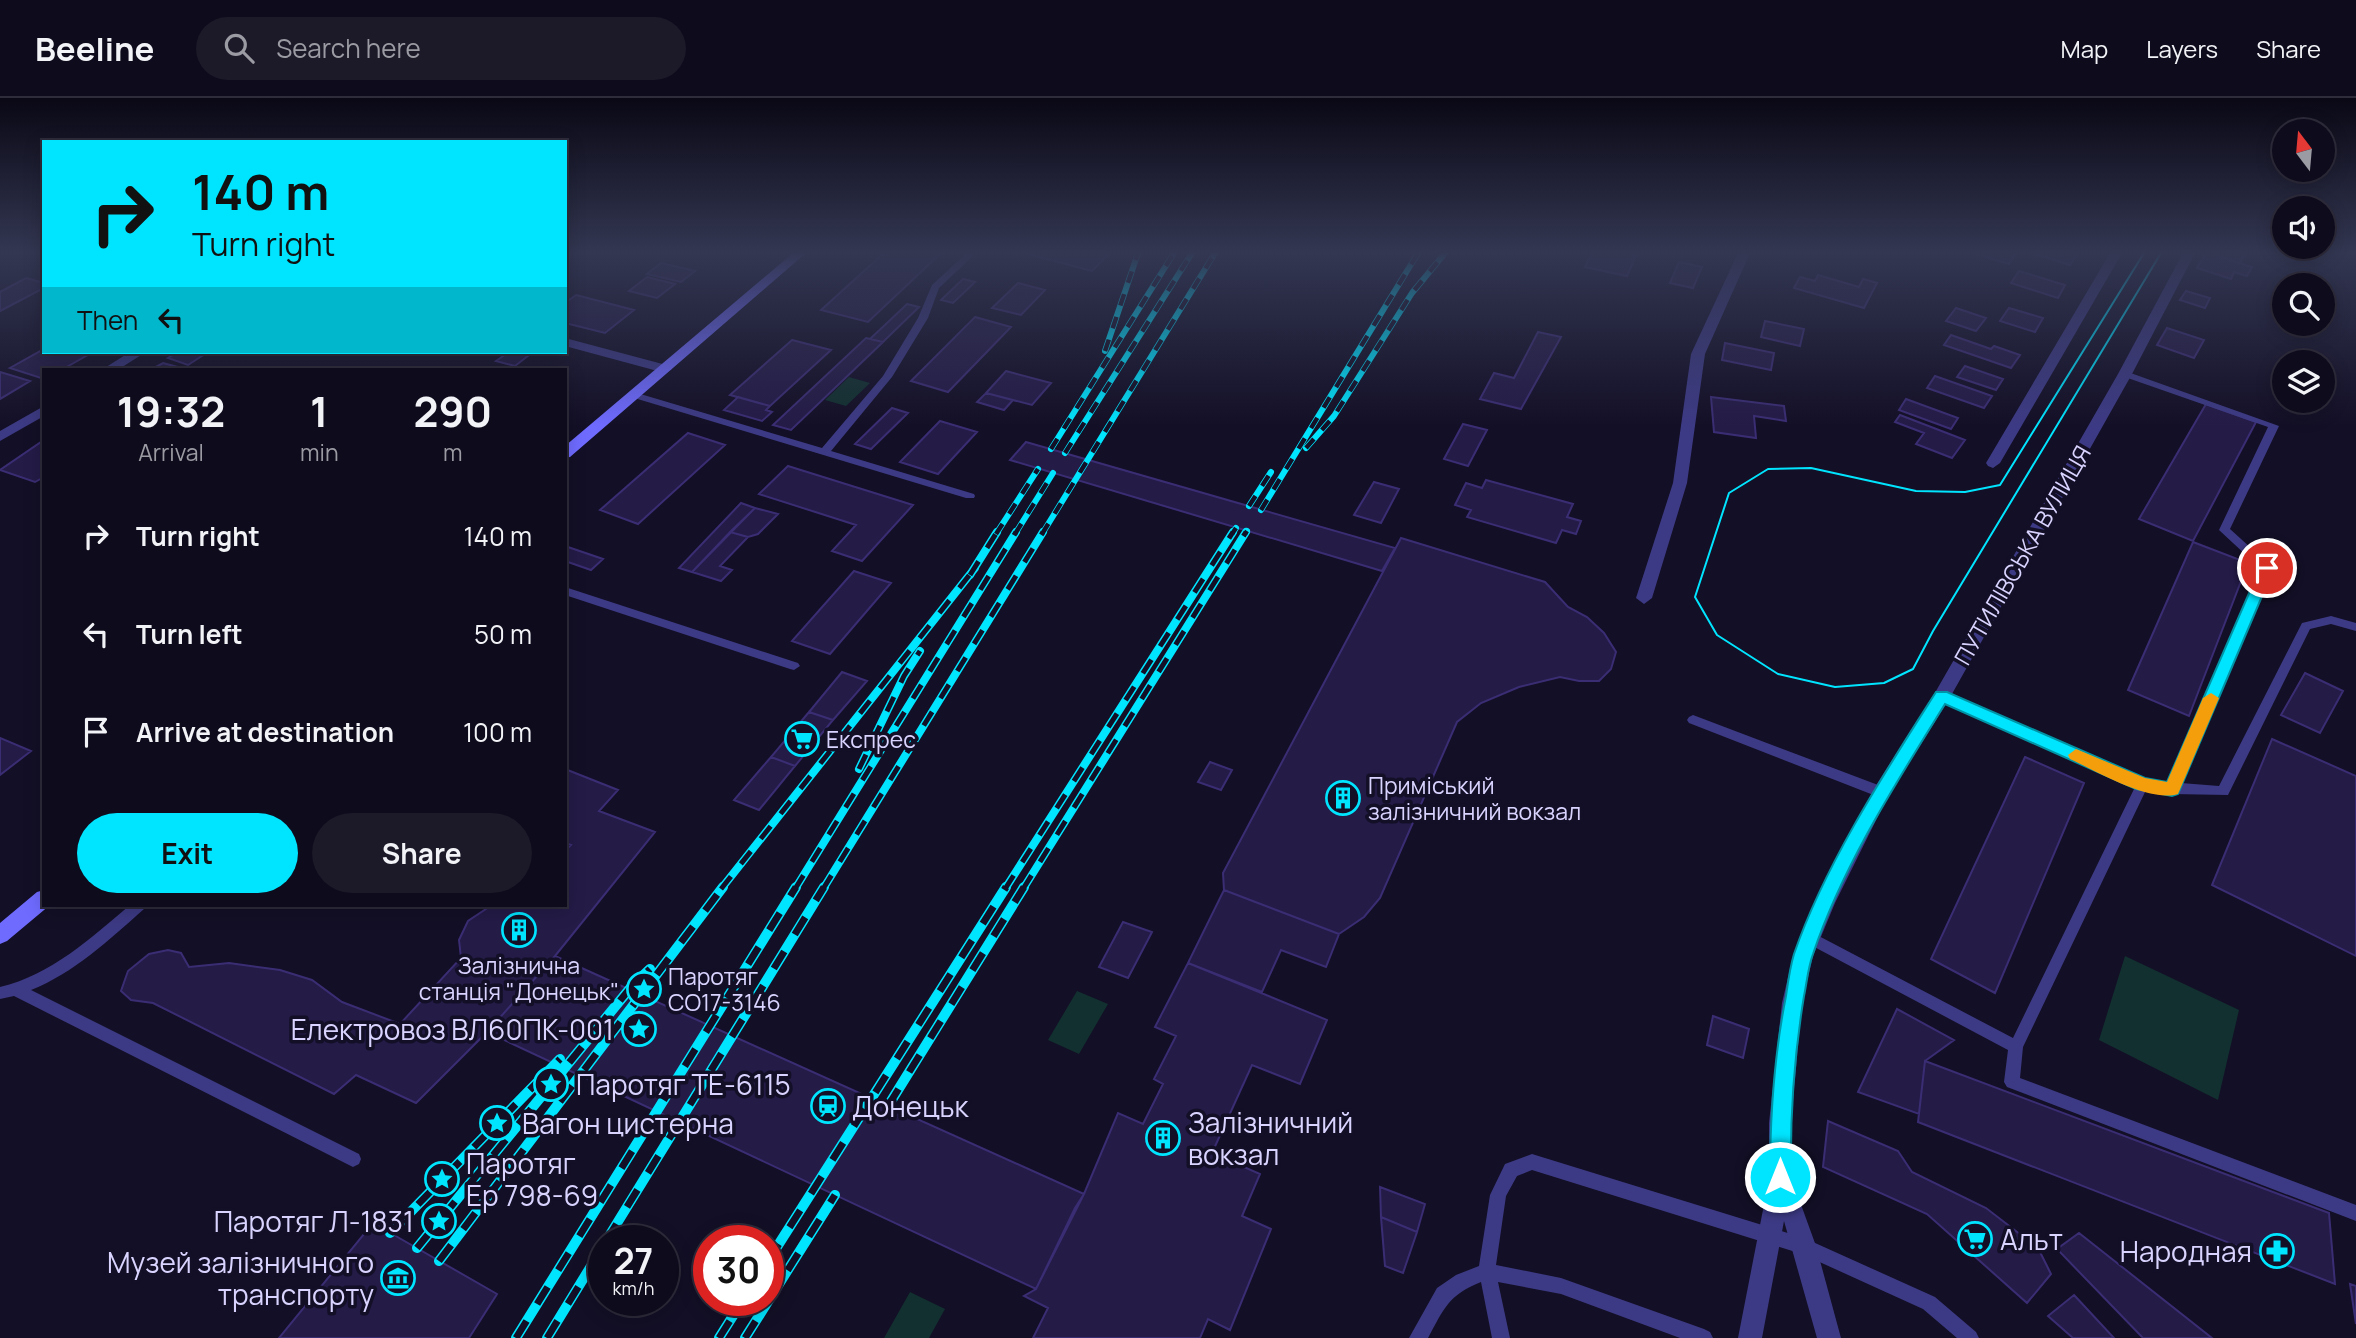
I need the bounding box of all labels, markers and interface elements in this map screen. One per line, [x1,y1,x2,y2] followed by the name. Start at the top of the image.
[196,17,686,80] search box
[35,26,154,71] text: Beeline
[220,29,258,67] icon: search
[276,30,421,66] text: Search here
[2061,32,2108,65] text: Map
[2146,32,2218,65] text: Layers
[2256,32,2321,65] text: Share
[2272,119,2334,182] north arrow
[2272,119,2335,413] map controls
[192,158,329,225] text: 140 m
[77,168,168,259] icon: right
[2272,196,2335,259] button: sound
[192,222,335,266] text: Turn right
[2272,273,2335,336] button: search
[152,301,190,339] icon: left
[77,302,138,338] text: Then
[2272,350,2335,413] button: layers
[117,382,225,440] text: 19:32
[310,382,328,440] text: 1
[413,382,492,440] text: 290
[138,436,204,468] text: Arrival
[300,436,339,468] text: min
[443,436,463,468] text: m
[1946,439,2098,671] street label: ПУТИЛІВСЬКА ВУЛИЦЯ
[77,517,115,555] icon: right
[136,518,260,554] text: Turn right
[463,518,532,554] text: 140 m
[2237,538,2297,598] pin
[2248,549,2286,587] icon: arrive
[77,615,115,653] icon: left
[136,616,243,652] text: Turn left
[474,616,532,652] text: 50 m
[77,713,115,751] icon: arrive
[136,714,394,750] text: Arrive at destination
[463,714,532,750] text: 100 m
[783,720,821,758] supermarket icon: Експрес
[826,723,916,755] place label: Експрес
[1368,769,1581,827] place label: Приміський залізничний вокзал
[1324,779,1362,817] building icon: Приміський залізничний вокзал
[77,813,298,893] button: Exit
[312,813,532,893] button: Share
[500,911,538,949] building icon: Залізнична станція "Донецьк"
[419,949,619,1007] place label: Залізнична станція "Донецьк"
[668,960,781,1018] place label: Паротяг СО17-3146
[625,970,663,1008] place icon: Паротяг СО17-3146
[291,1010,614,1048] place label: Електровоз ВЛ60ПК-001
[620,1010,658,1048] place icon: Електровоз ВЛ60ПК-001
[532,1065,570,1103] place icon: Паротяг ТЕ-6115
[576,1065,791,1103] place label: Паротяг ТЕ-6115
[809,1087,847,1125] station icon: Донецьк
[852,1087,969,1125] place label: Донецьк
[1188,1103,1353,1173] place label: Залізничний вокзал
[478,1104,516,1142] place icon: Вагон цистерна
[522,1104,734,1142] place label: Вагон цистерна
[1144,1119,1182,1157] building icon: Залізничний вокзал
[1743,1140,1817,1214] position arrow
[466,1144,598,1214] place label: Паротяг Ер 798-69
[423,1160,461,1198] place icon: Паротяг Ер 798-69
[214,1202,414,1240] place label: Паротяг Л-1831
[420,1202,458,1240] place icon: Паротяг Л-1831
[1956,1220,1994,1258] supermarket icon: Альт
[2000,1220,2063,1258] place label: Альт
[693,1225,784,1316] speed limit sign: 30
[2120,1232,2252,1270] place label: Народная
[2258,1232,2296,1270] pharmacy icon: Народная
[614,1237,653,1285] text: 27
[107,1243,374,1313] place label: Музей залізничного транспорту
[379,1259,417,1297] museum icon: Музей залізничного транспорту
[613,1276,654,1300] text: km/h

